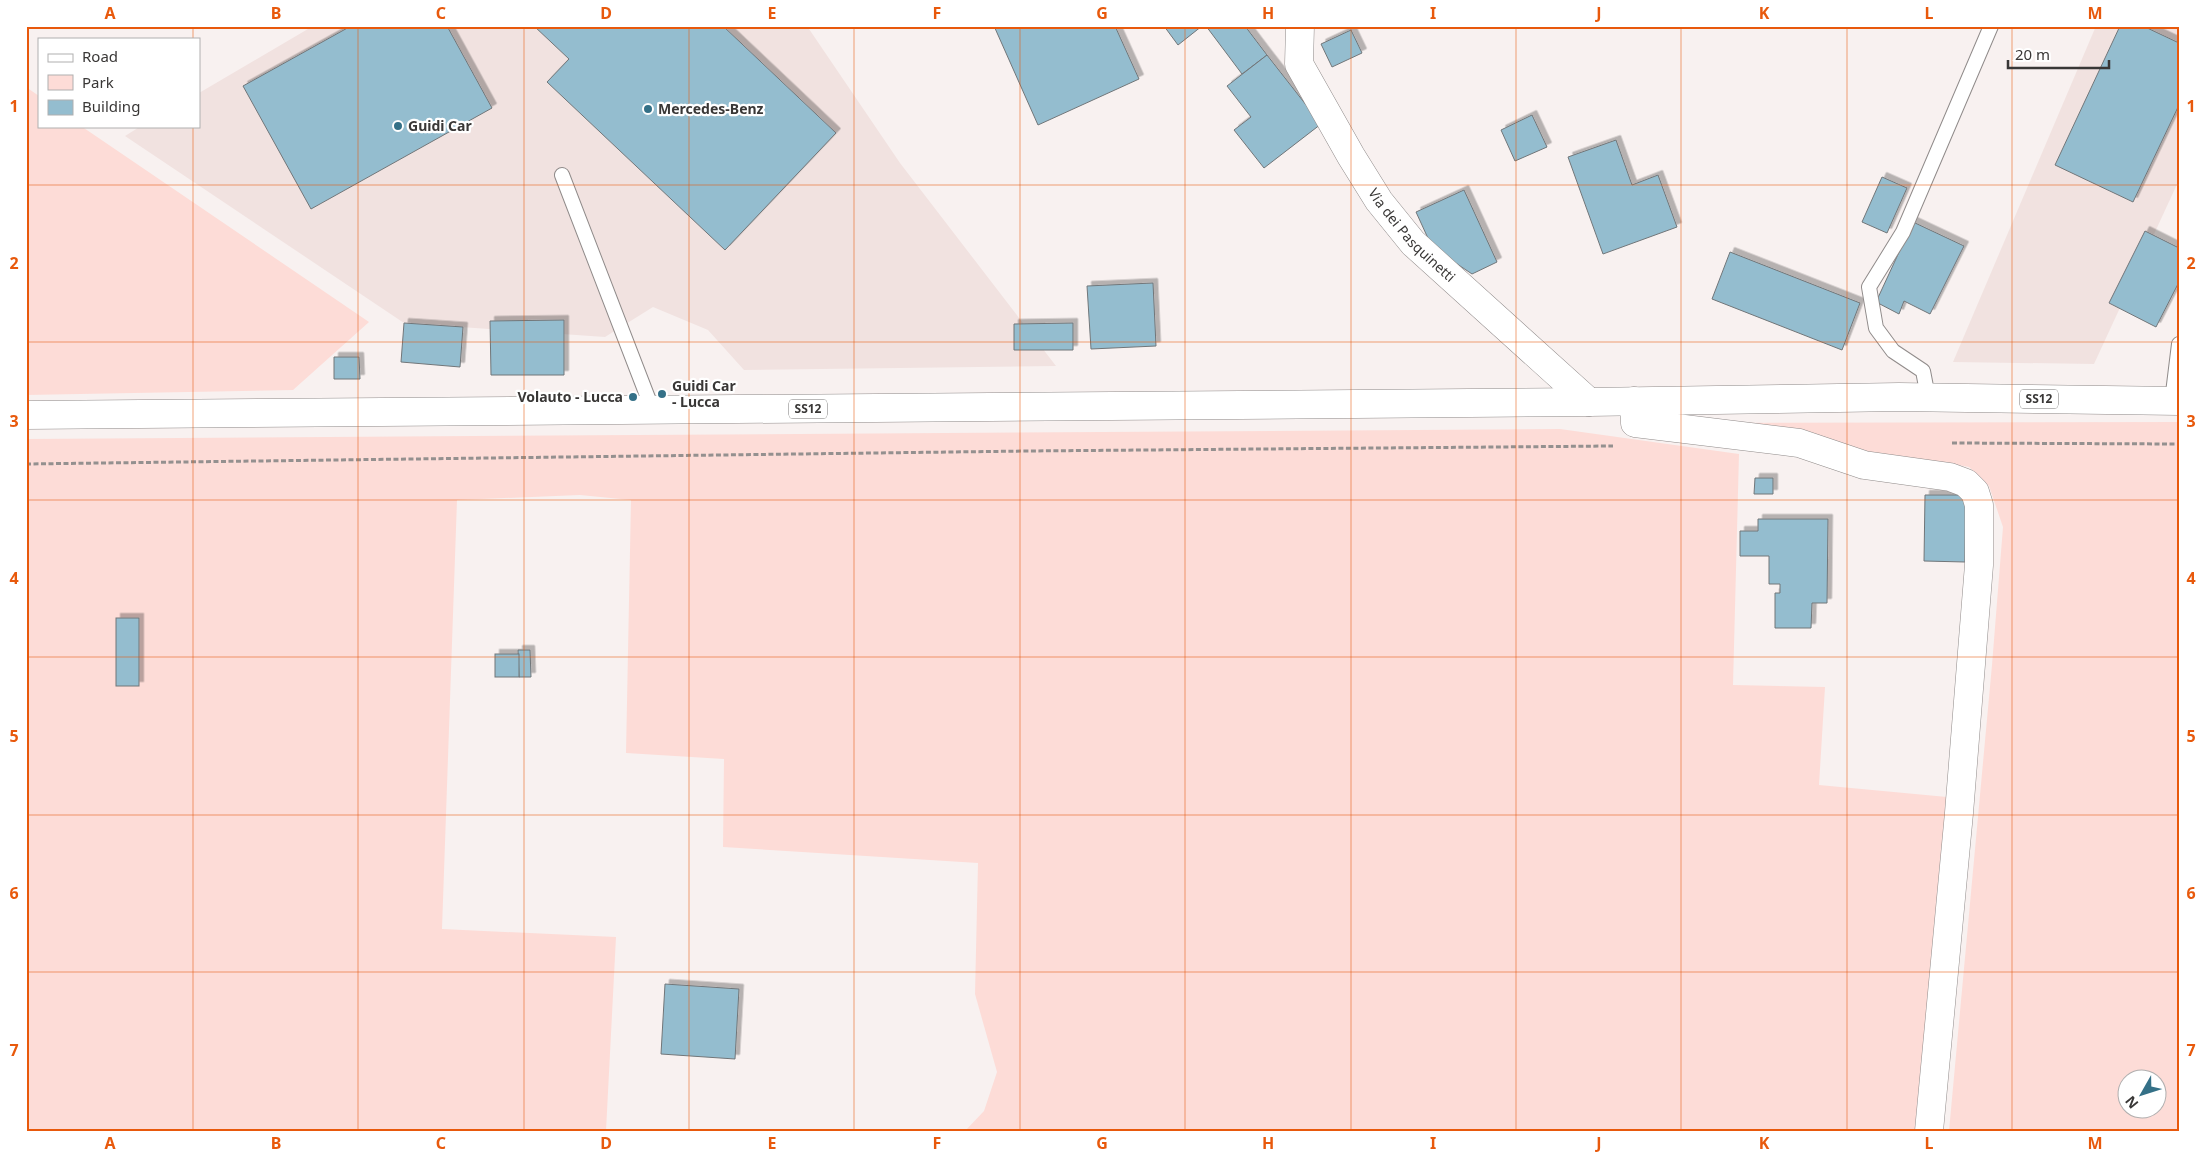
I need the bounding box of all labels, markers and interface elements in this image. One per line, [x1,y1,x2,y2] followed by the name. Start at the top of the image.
[104,2,116,24] text: A
[271,2,281,24] text: B
[436,2,446,24] text: C
[600,2,612,24] text: D
[768,2,777,24] text: E
[933,2,941,24] text: F
[1096,2,1108,24] text: G
[1262,2,1274,24] text: H
[1430,2,1436,24] text: I
[1594,2,1602,24] text: J
[1759,2,1770,24] text: K
[1925,2,1934,24] text: L
[2087,2,2103,24] text: M
[38,38,200,128] legend
[2008,38,2109,70] scale bar
[2015,44,2050,64] text: 20 m
[82,46,118,66] text: Road
[82,72,114,92] text: Park
[9,95,19,117] text: 1
[2186,95,2196,117] text: 1
[82,96,140,116] text: Building
[658,99,764,118] place label: Mercedes-Benz
[642,103,654,115] marker: Mercedes-Benz
[408,116,472,135] place label: Guidi Car
[392,120,404,132] marker: Guidi Car
[1364,184,1460,286] street label: Via dei Pasquinetti
[9,252,19,274] text: 2
[2186,252,2196,274] text: 2
[672,376,736,411] place label: Guidi Car - Lucca
[517,387,623,406] place label: Volauto - Lucca
[656,388,668,400] marker: Guidi Car - Lucca
[2020,389,2058,408] road number: SS12
[627,391,639,403] marker: Volauto - Lucca
[789,399,827,418] road number: SS12
[9,410,19,432] text: 3
[2186,410,2196,432] text: 3
[9,567,19,589] text: 4
[2186,567,2196,589] text: 4
[9,725,19,747] text: 5
[2186,725,2196,747] text: 5
[9,882,19,904] text: 6
[2186,882,2196,904] text: 6
[9,1039,19,1061] text: 7
[2186,1039,2196,1061] text: 7
[2118,1070,2168,1120] north arrow
[2121,1092,2142,1113] text: N
[104,1132,116,1154] text: A
[271,1132,281,1154] text: B
[436,1132,446,1154] text: C
[600,1132,612,1154] text: D
[768,1132,777,1154] text: E
[933,1132,941,1154] text: F
[1096,1132,1108,1154] text: G
[1262,1132,1274,1154] text: H
[1430,1132,1436,1154] text: I
[1594,1132,1602,1154] text: J
[1759,1132,1770,1154] text: K
[1925,1132,1934,1154] text: L
[2087,1132,2103,1154] text: M

